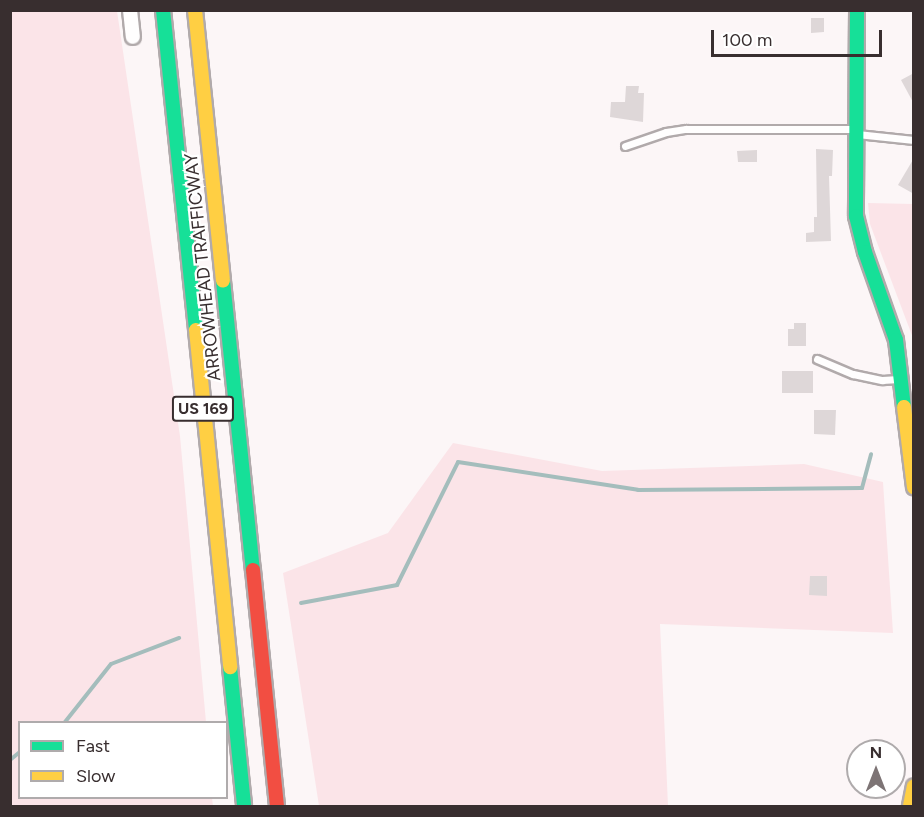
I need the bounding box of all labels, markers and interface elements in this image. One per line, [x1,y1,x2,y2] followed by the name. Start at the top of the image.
[714,18,885,56] scale bar
[722,29,772,51] text: 100 m
[180,152,226,382] street label: ARROWHEAD TRAFFICWAY
[172,396,234,422] road number: US 169
[18,721,228,799] legend
[76,735,110,757] text: Fast
[846,739,906,799] north arrow
[870,743,882,762] text: N
[76,765,115,787] text: Slow

